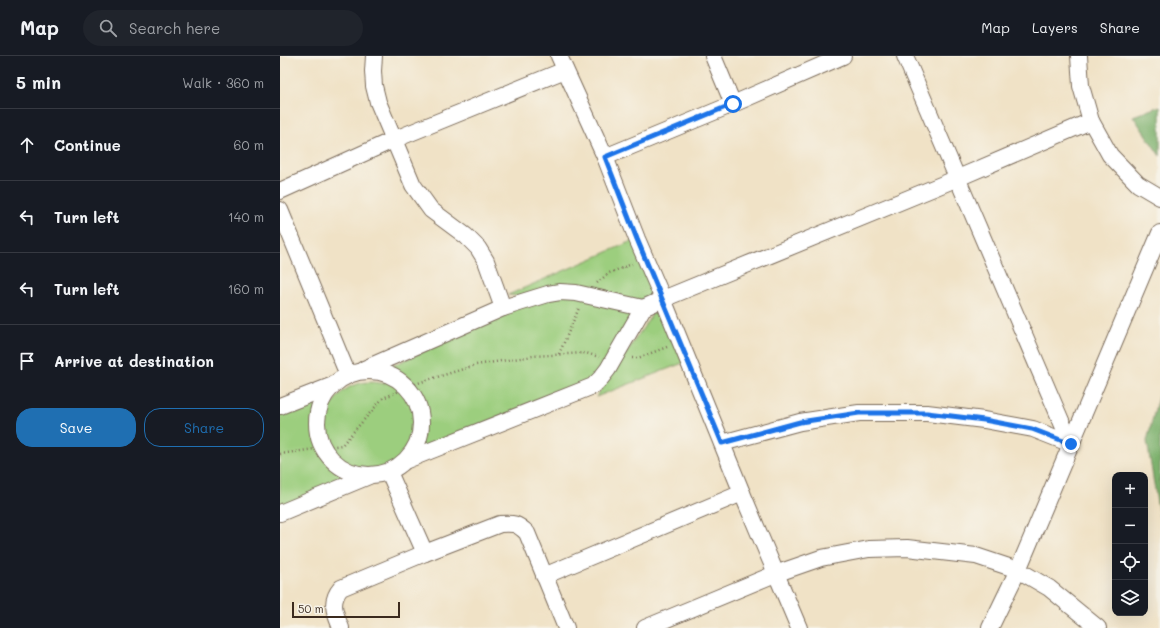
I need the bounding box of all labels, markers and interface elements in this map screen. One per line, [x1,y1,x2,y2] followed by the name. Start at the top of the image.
[83,10,363,46] search box
[20,15,59,40] text: Map
[97,17,119,39] icon: search
[129,18,220,38] text: Search here
[981,18,1010,37] text: Map
[1032,18,1078,37] text: Layers
[1100,18,1140,37] text: Share
[16,71,61,93] text: 5 min
[182,74,264,91] text: Walk · 360 m
[724,95,742,113] route start
[16,134,38,156] icon: ahead
[54,135,121,155] text: Continue
[234,136,264,153] text: 60 m
[16,206,38,228] icon: left
[54,207,119,227] text: Turn left
[228,208,264,225] text: 140 m
[16,278,38,300] icon: left
[54,279,119,299] text: Turn left
[228,280,264,297] text: 160 m
[16,350,38,372] icon: arrive
[54,351,214,371] text: Arrive at destination
[16,408,136,447] button: Save
[144,408,264,447] button: Share
[1062,435,1080,453] route end
[1112,472,1148,616] map controls
[1112,472,1148,508] button: +
[1112,508,1148,544] button: −
[1112,544,1148,580] button: locate
[1112,580,1148,616] button: layers
[292,600,400,619] scale bar
[298,601,324,616] text: 50 m

